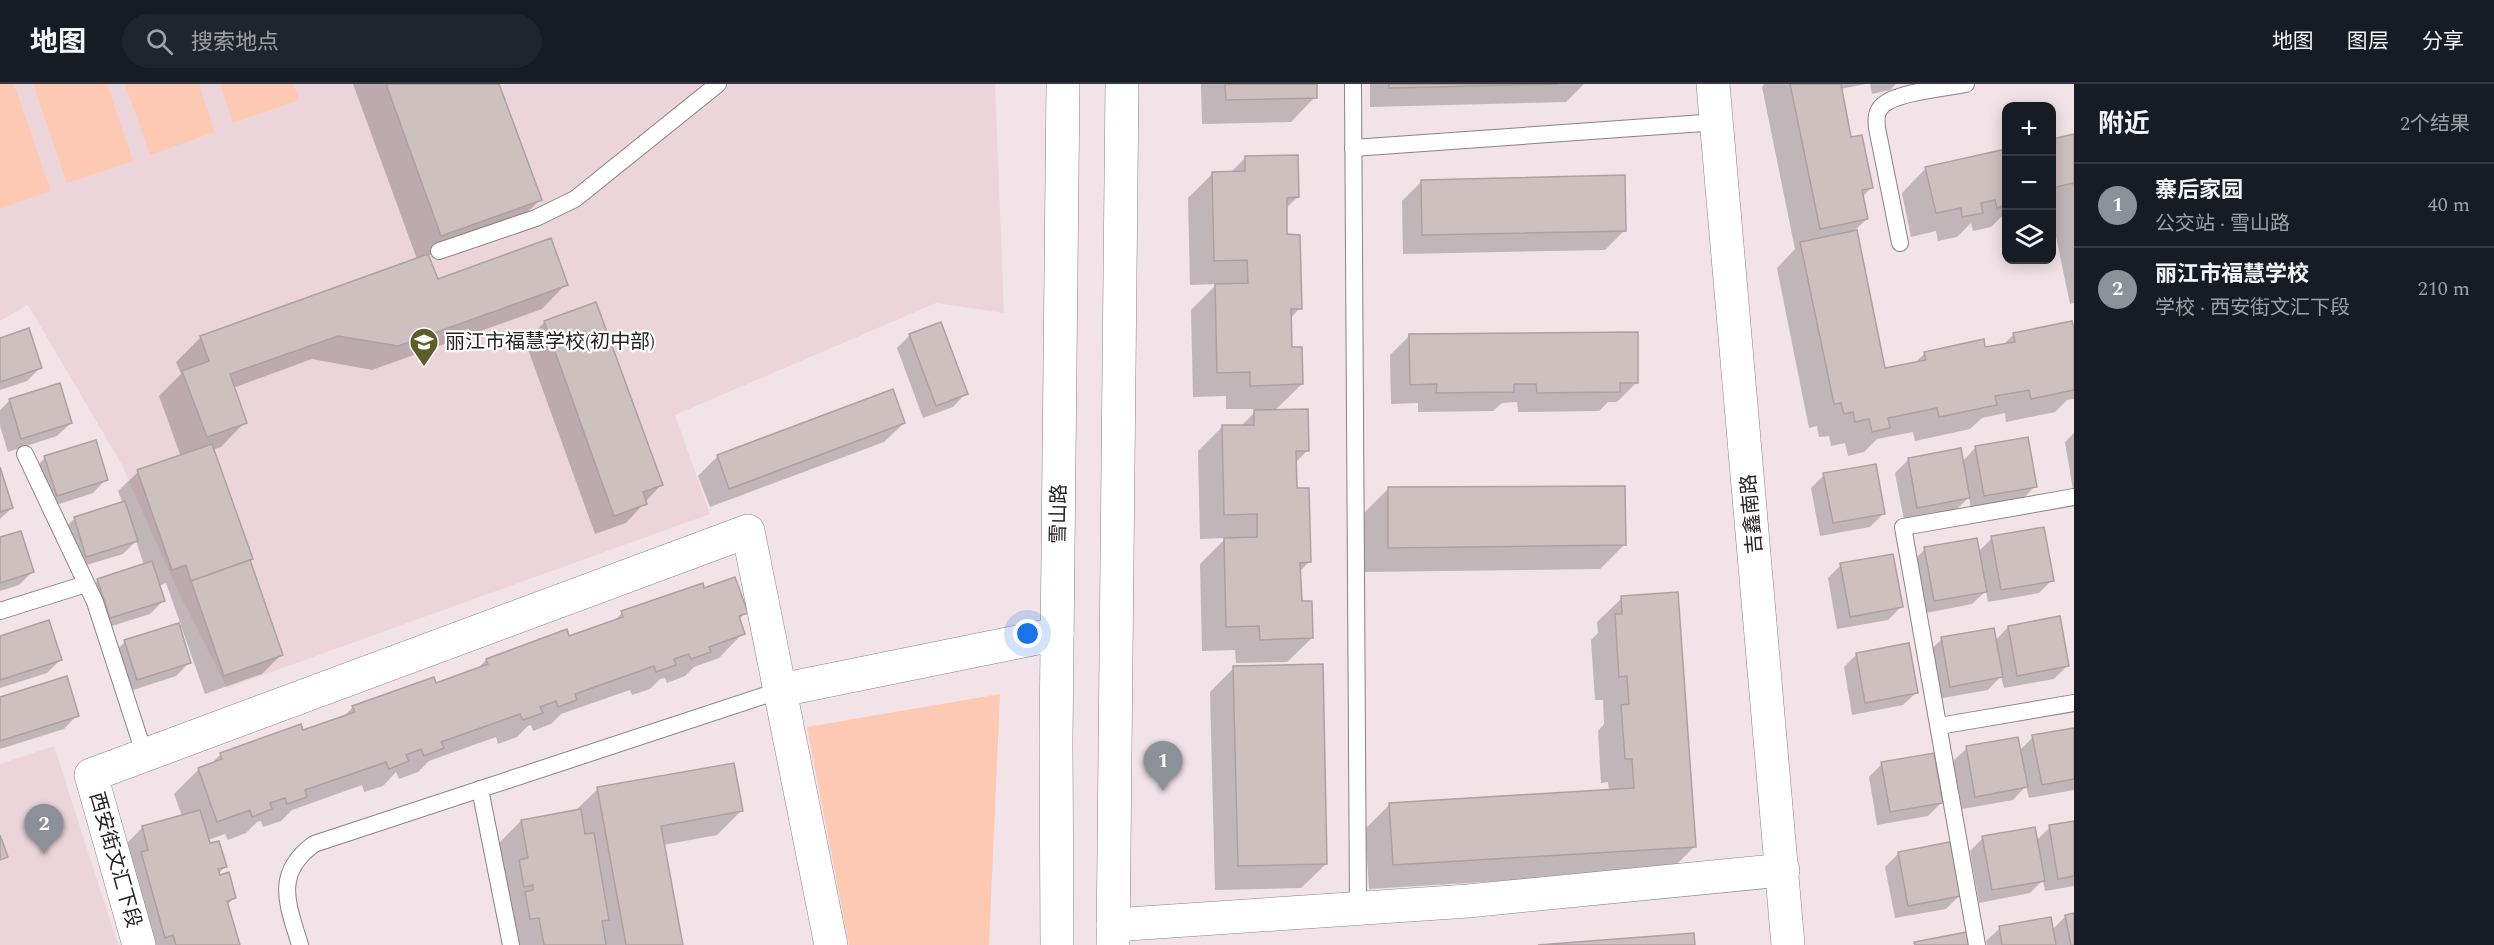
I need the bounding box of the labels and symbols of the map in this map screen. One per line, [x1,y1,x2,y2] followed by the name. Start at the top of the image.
[408,326,440,368] school or university icon: 丽江市福慧学校(初中部)
[445,327,655,357] place label: 丽江市福慧学校(初中部)
[1734,473,1770,555] street label: 吉鑫南路
[1043,484,1075,544] street label: 雪山路
[1013,619,1042,648] your location
[1144,742,1182,791] pin: 1
[81,789,149,931] street label: 西安街文汇下段
[24,804,63,854] pin: 2

